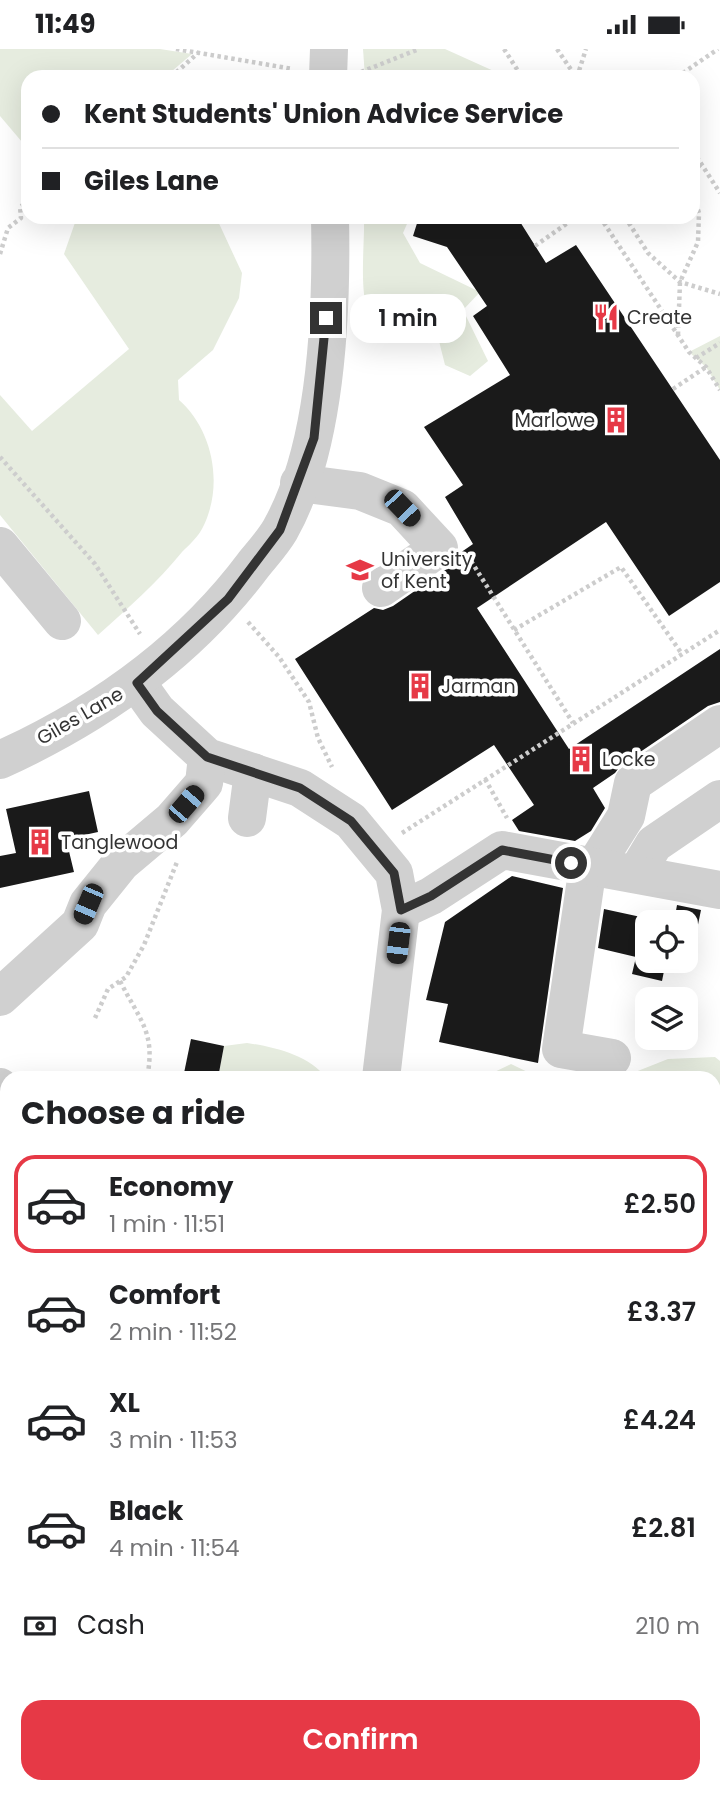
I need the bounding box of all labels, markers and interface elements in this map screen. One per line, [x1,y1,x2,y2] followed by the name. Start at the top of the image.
[35,6,96,42] text: 11:49
[84,96,563,132] text: Kent Students' Union Advice Service
[84,163,219,199] text: Giles Lane
[350,293,466,343] callout: 1 min
[310,302,342,334] route end
[378,302,438,334] text: 1 min
[591,302,621,332] restaurant icon: Create
[627,304,692,331] place label: Create
[601,405,631,435] building icon: Marlowe
[515,407,595,434] place label: Marlowe
[380,486,425,530] car
[381,546,473,595] place label: University of Kent
[345,555,375,585] school or university icon: University of Kent
[405,671,435,701] building icon: Jarman
[441,673,516,700] place label: Jarman
[32,680,128,752] street label: Giles Lane
[566,744,596,774] building icon: Locke
[602,746,655,773] place label: Locke
[165,781,208,827] car
[25,827,55,857] building icon: Tanglewood
[61,829,178,856] place label: Tanglewood
[555,847,587,879] route start
[71,881,106,927] car
[635,910,698,1050] map controls
[635,910,698,973] button: locate
[386,921,411,965] car
[635,987,698,1050] button: layers
[21,1090,245,1135] text: Choose a ride
[109,1169,233,1205] text: Economy
[25,1173,88,1236] icon: car
[624,1186,696,1222] text: £2.50
[109,1208,225,1240] text: 1 min · 11:51
[109,1277,221,1313] text: Comfort
[25,1281,88,1344] icon: car
[627,1294,696,1330] text: £3.37
[109,1316,237,1348] text: 2 min · 11:52
[109,1385,140,1421] text: XL
[25,1389,88,1452] icon: car
[623,1402,696,1438] text: £4.24
[109,1424,238,1456] text: 3 min · 11:53
[109,1493,183,1529] text: Black
[25,1497,88,1560] icon: car
[631,1510,696,1546] text: £2.81
[109,1532,239,1564] text: 4 min · 11:54
[21,1607,59,1645] icon: cash
[77,1607,145,1643] text: Cash
[635,1610,700,1642] text: 210 m
[21,1700,700,1780] button: Confirm

